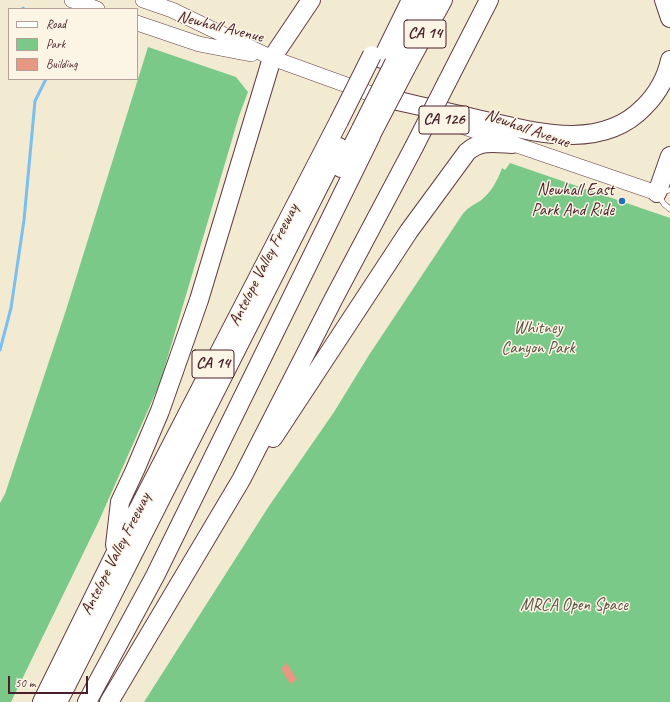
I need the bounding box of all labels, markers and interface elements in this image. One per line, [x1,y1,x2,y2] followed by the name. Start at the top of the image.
[175,6,265,48] street label: Newhall Avenue
[8,8,138,80] legend
[46,16,66,32] text: Road
[404,20,446,48] road number: CA 14
[46,36,65,52] text: Park
[46,56,78,72] text: Building
[482,105,572,153] street label: Newhall Avenue
[419,106,469,134] road number: CA 126
[532,181,614,221] place label: Newhall East Park And Ride
[617,196,627,206] marker: Newhall East Park And Ride
[224,200,304,330] street label: Antelope Valley Freeway
[501,319,575,359] park label: Whitney Canyon Park
[192,350,234,378] road number: CA 14
[76,489,156,619] street label: Antelope Valley Freeway
[520,596,628,616] park label: MRCA Open Space
[10,668,90,694] scale bar
[15,675,35,691] text: 50 m

